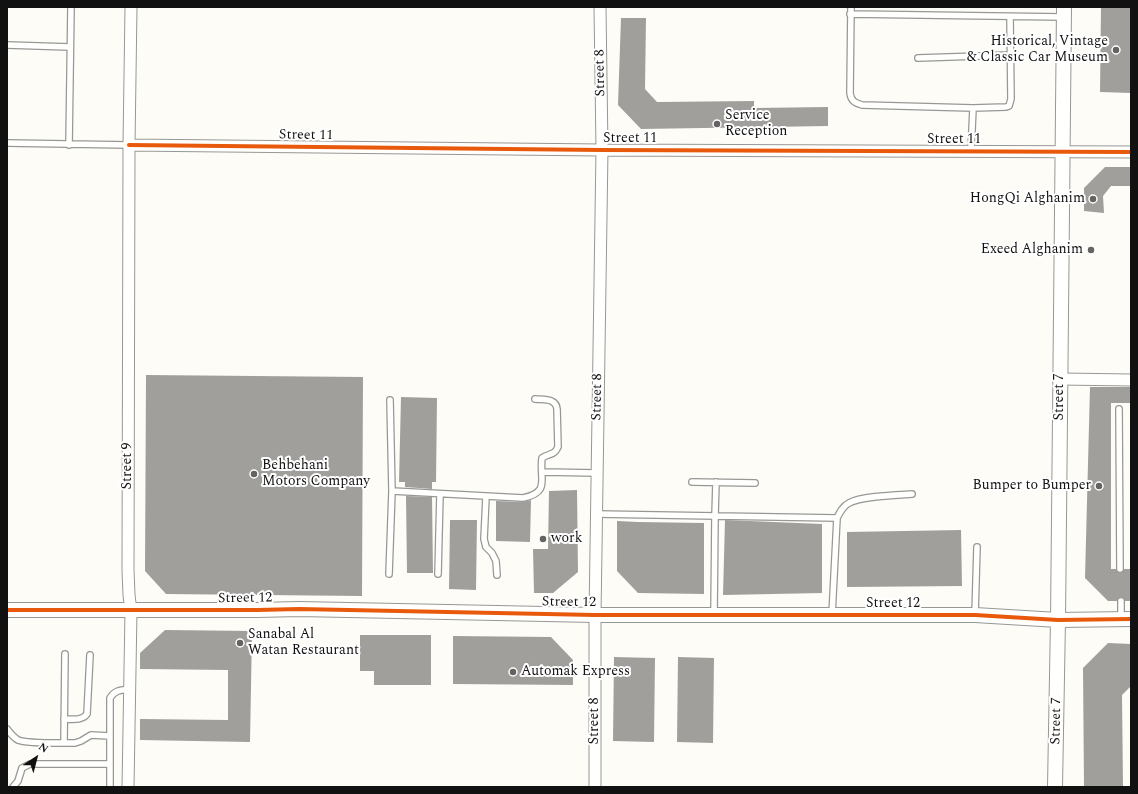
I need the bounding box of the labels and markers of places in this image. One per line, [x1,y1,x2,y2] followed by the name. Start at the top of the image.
[967,34,1108,66] place label: Historical, Vintage & Classic Car Museum
[1111,45,1121,55] marker: Historical, Vintage & Classic Car Museum
[725,108,787,140] place label: Service Reception
[712,119,722,129] marker: Service Reception
[970,191,1085,207] place label: HongQi Alghanim
[1088,194,1098,204] marker: HongQi Alghanim
[981,242,1083,258] place label: Exeed Alghanim
[1086,245,1096,255] marker: Exeed Alghanim
[262,458,370,490] place label: Behbehani Motors Company
[249,469,259,479] marker: Behbehani Motors Company
[973,478,1091,494] place label: Bumper to Bumper
[1094,481,1104,491] marker: Bumper to Bumper
[551,531,582,547] place label: work
[538,534,548,544] marker: work
[248,627,359,660] place label: Sanabal Al Watan Restaurant
[235,638,245,648] marker: Sanabal Al Watan Restaurant
[521,664,630,680] place label: Automak Express
[508,667,518,677] marker: Automak Express

